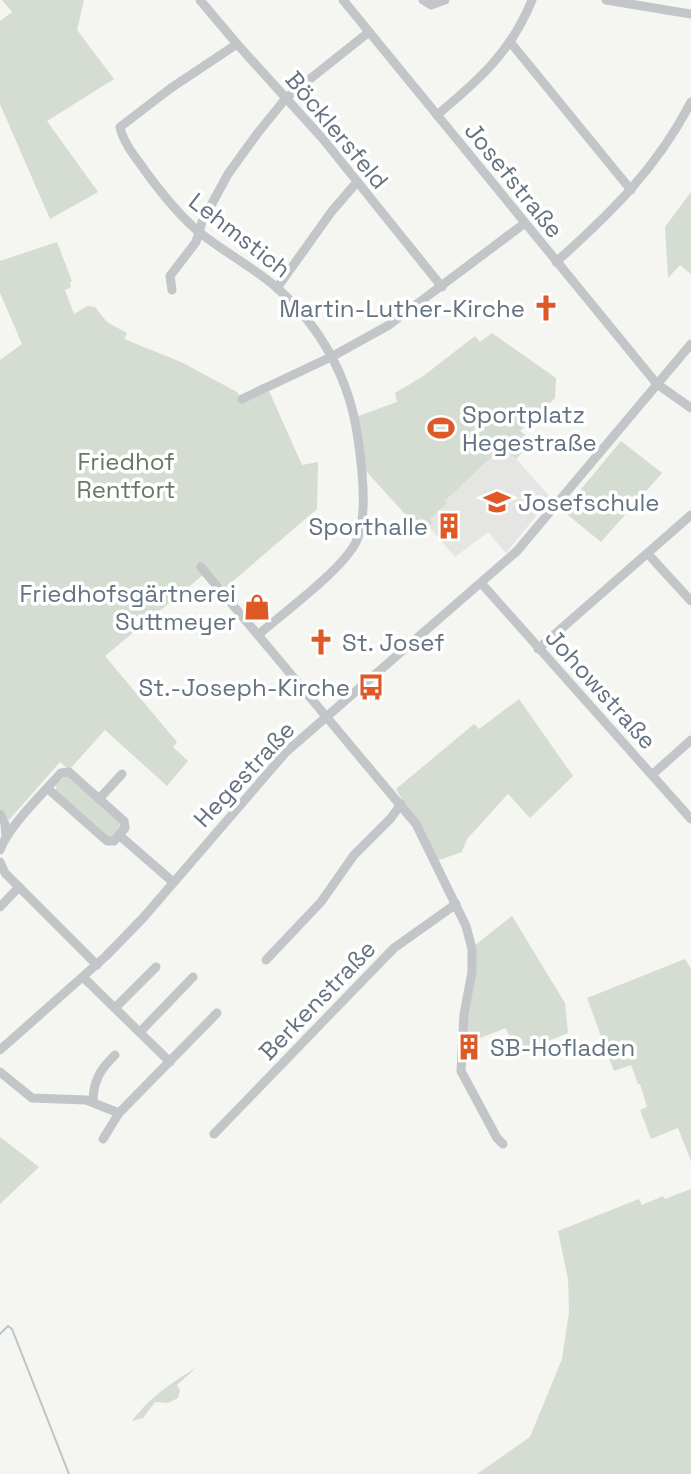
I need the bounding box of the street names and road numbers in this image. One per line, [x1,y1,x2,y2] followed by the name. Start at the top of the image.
[279,65,395,195] street label: Böcklersfeld
[458,116,570,244] street label: Josefstraße
[183,186,297,284] street label: Lehmstich
[539,622,663,756] street label: Johowstraße
[187,714,301,834] street label: Hegestraße
[252,933,382,1067] street label: Berkenstraße

